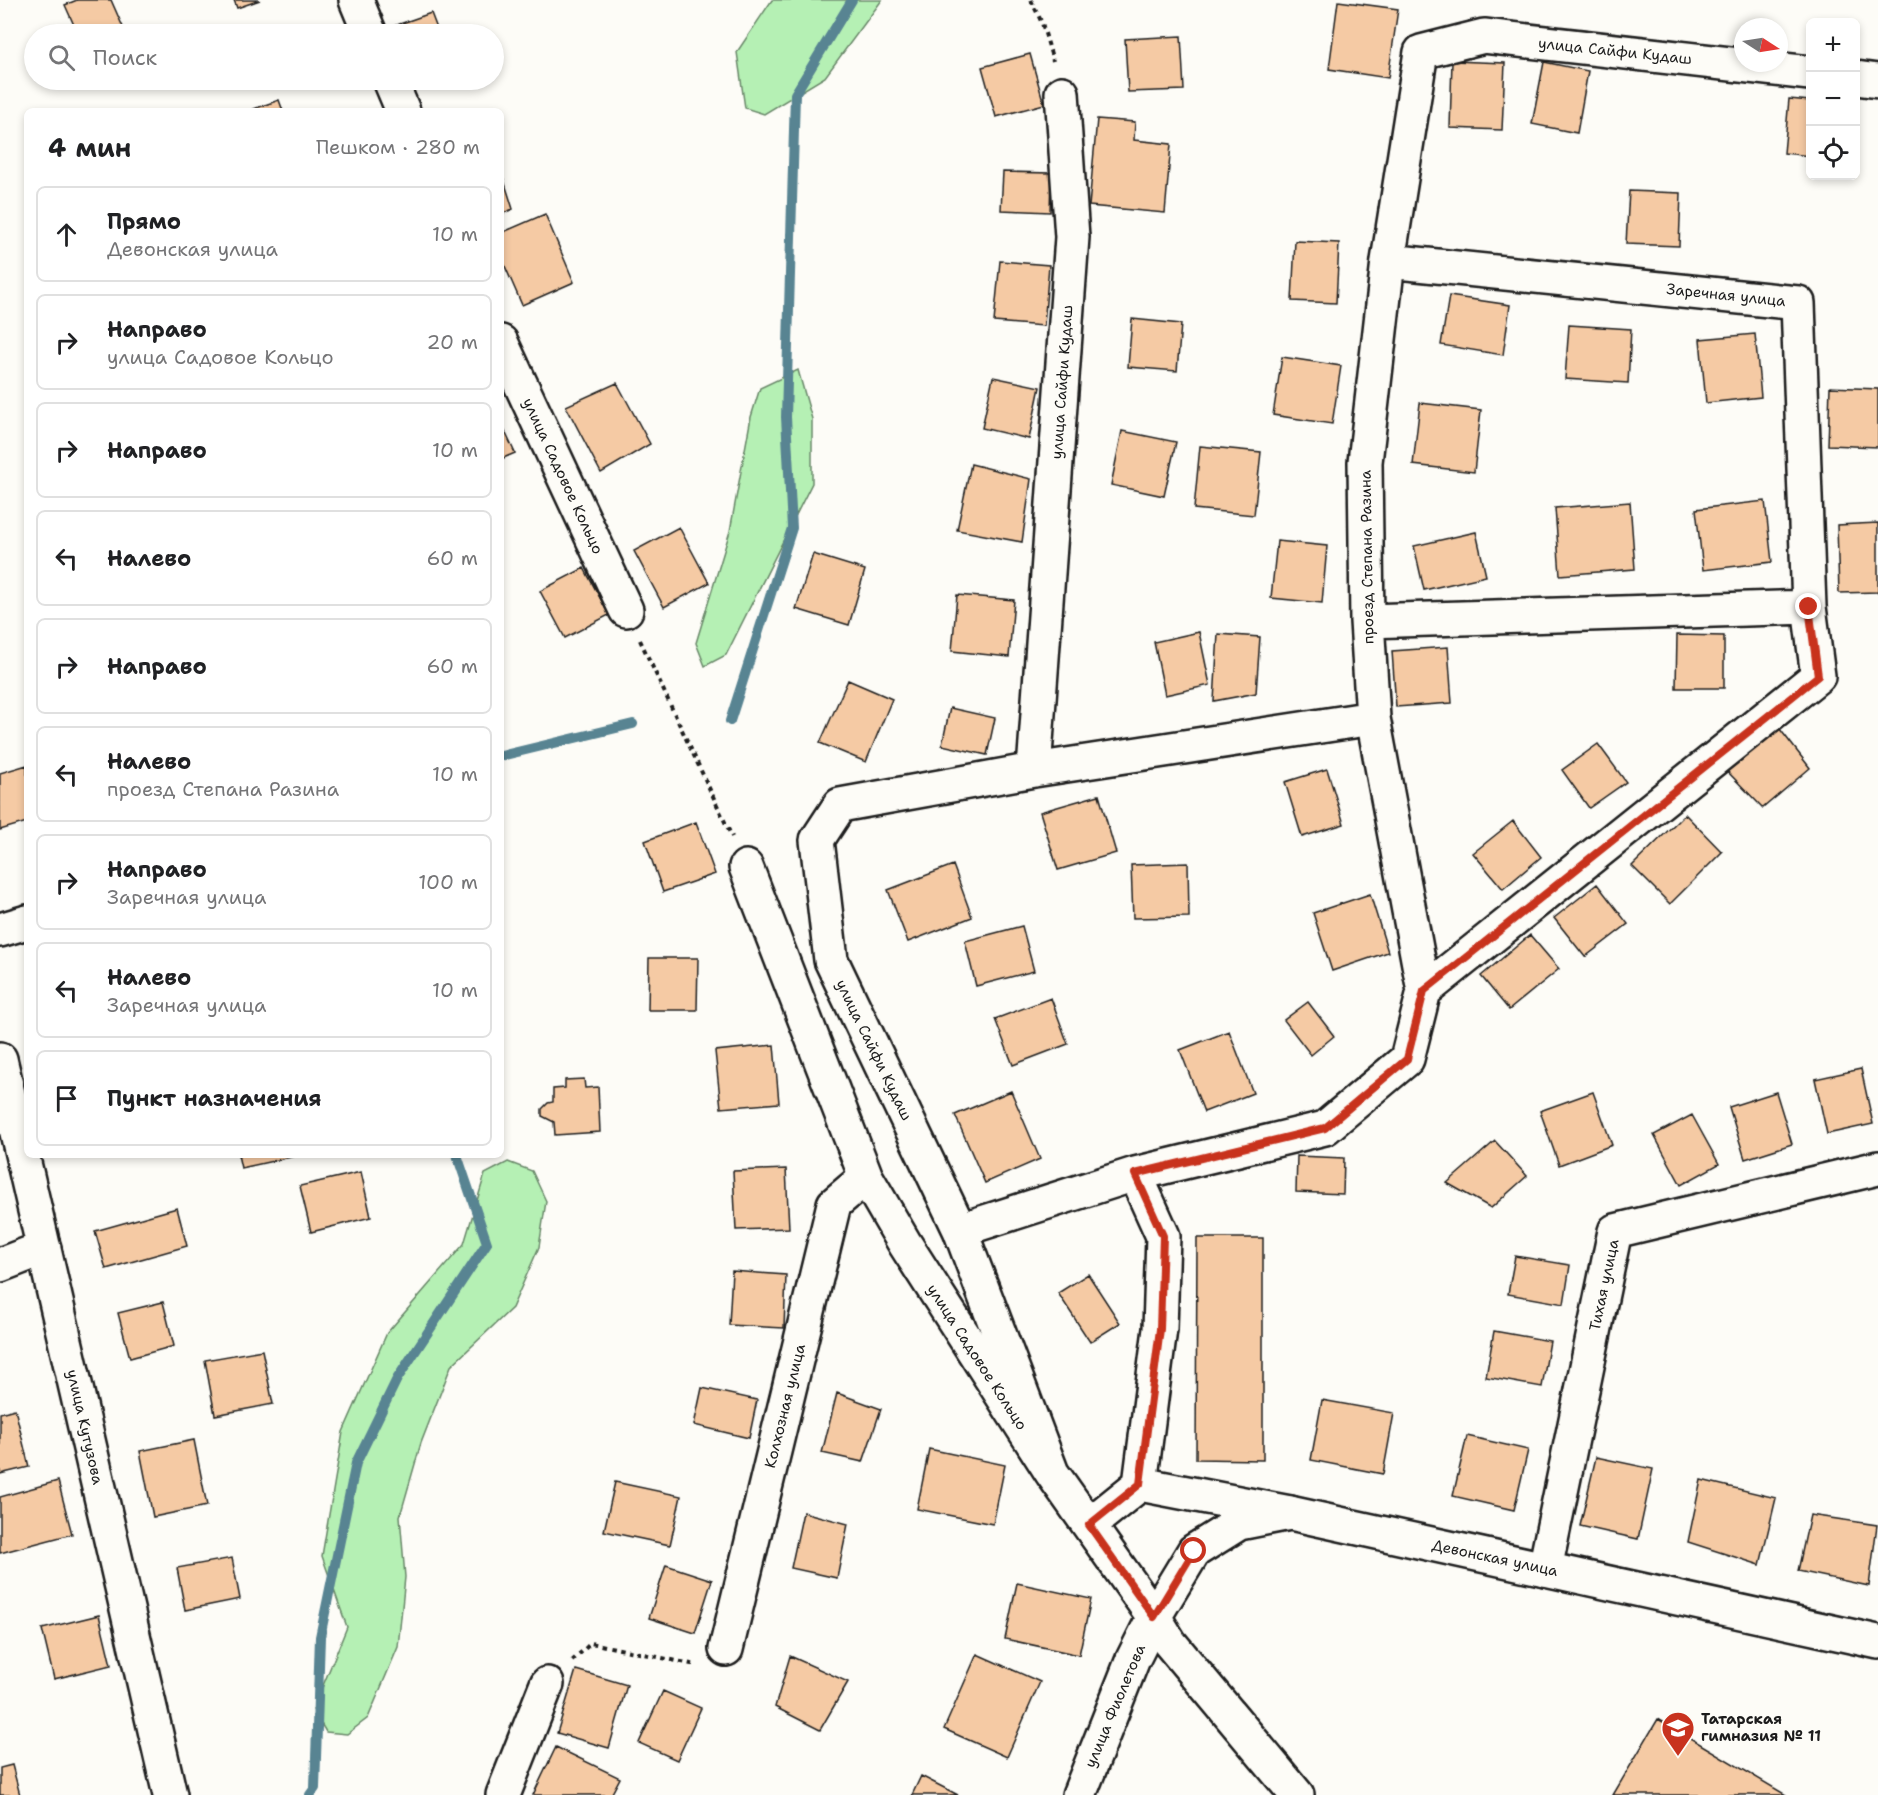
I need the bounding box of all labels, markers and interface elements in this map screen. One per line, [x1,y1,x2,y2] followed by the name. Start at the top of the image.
[1734,18,1788,72] north arrow
[1806,18,1860,180] map controls
[1806,18,1860,72] button: +
[24,24,504,90] search box
[1537,33,1693,69] street label: улица Сайфи Кудаш
[45,41,78,74] icon: search
[93,43,157,72] text: Поиск
[1806,72,1860,126] button: −
[1806,126,1860,180] button: locate
[48,130,131,165] text: 4 мин
[316,134,480,160] text: Пешком · 280 m
[107,207,181,236] text: Прямо
[50,218,83,251] icon: ahead
[432,221,478,247] text: 10 m
[107,236,278,262] text: Девонская улица
[1665,279,1787,311] street label: Заречная улица
[1047,304,1077,460] street label: улица Сайфи Кудаш
[107,315,207,344] text: Направо
[50,326,83,359] icon: right
[427,329,478,355] text: 20 m
[107,344,334,370] text: улица Садовое Кольцо
[518,395,608,557] street label: улица Садовое Кольцо
[50,434,83,467] icon: right
[107,436,207,465] text: Направо
[432,437,478,463] text: 10 m
[1355,469,1379,644] street label: проезд Степана Разина
[50,542,83,575] icon: left
[107,544,191,573] text: Налево
[426,545,478,571] text: 60 m
[1795,593,1821,619] route end
[50,650,83,683] icon: right
[107,652,207,681] text: Направо
[426,653,478,679] text: 60 m
[107,747,191,776] text: Налево
[50,758,83,791] icon: left
[432,761,478,787] text: 10 m
[107,776,339,802] text: проезд Степана Разина
[107,855,207,884] text: Направо
[50,866,83,899] icon: right
[418,869,478,895] text: 100 m
[107,884,267,910] text: Заречная улица
[107,963,191,992] text: Налево
[50,974,83,1007] icon: left
[831,976,917,1124] street label: улица Сайфи Кудаш
[432,977,478,1003] text: 10 m
[107,992,267,1018] text: Заречная улица
[50,1082,83,1115] icon: arrive
[107,1084,321,1113] text: Пункт назначения
[1585,1237,1624,1333] street label: Тихая улица
[922,1280,1032,1434] street label: улица Садовое Кольцо
[760,1341,810,1470] street label: Колхозная улица
[62,1367,108,1487] street label: улица Кутузова
[1430,1535,1560,1581] street label: Девонская улица
[1180,1537,1206,1563] route start
[1080,1641,1150,1771] street label: улица Фиолетова
[1701,1709,1821,1746] place label: Татарская гимназия № 11
[1660,1710,1696,1757] school or university icon: Татарская гимназия № 11

